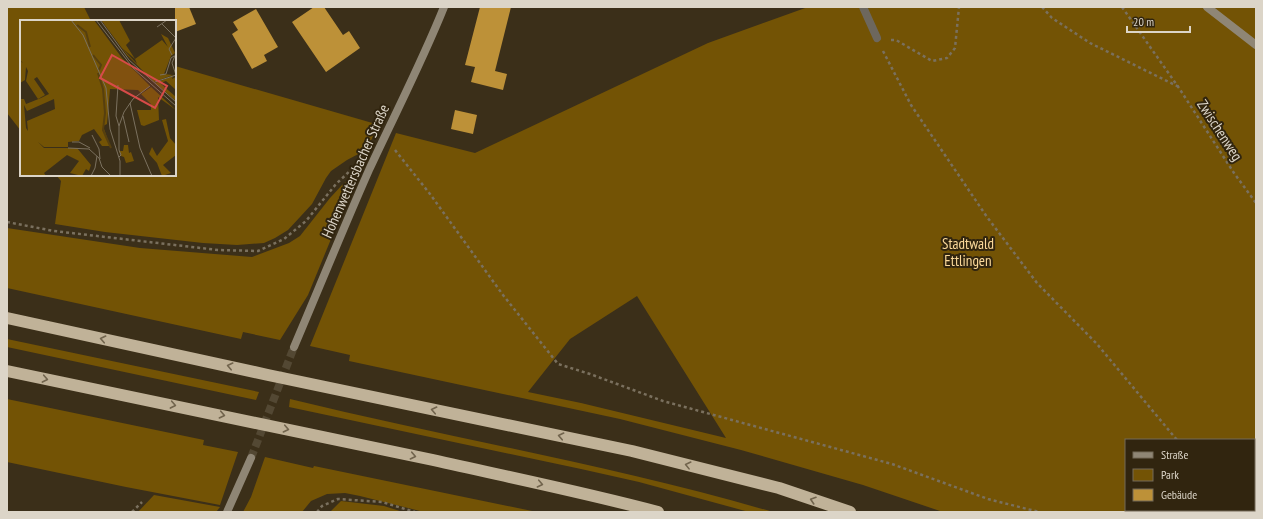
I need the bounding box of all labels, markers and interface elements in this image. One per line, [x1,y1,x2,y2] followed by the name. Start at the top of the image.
[1127,8,1190,34] scale bar
[1133,14,1154,29] text: 20 m
[20,20,176,176] inset map
[1193,96,1247,164] street label: Zwischenweg
[317,101,393,241] street label: Hohenwettersbacher Straße
[942,234,994,270] park label: Stadtwald Ettlingen
[100,336,106,344] one-way arrow
[227,363,233,371] one-way arrow
[42,374,48,382] one-way arrow
[169,400,176,408] one-way arrow
[431,406,437,414] one-way arrow
[219,411,225,419] one-way arrow
[283,424,289,432] one-way arrow
[558,433,564,441] one-way arrow
[1125,439,1255,511] legend
[1161,447,1188,462] text: Straße
[410,452,416,460] one-way arrow
[685,462,691,470] one-way arrow
[1161,467,1179,482] text: Park
[537,480,543,488] one-way arrow
[1161,487,1197,502] text: Gebäude
[810,496,817,504] one-way arrow

